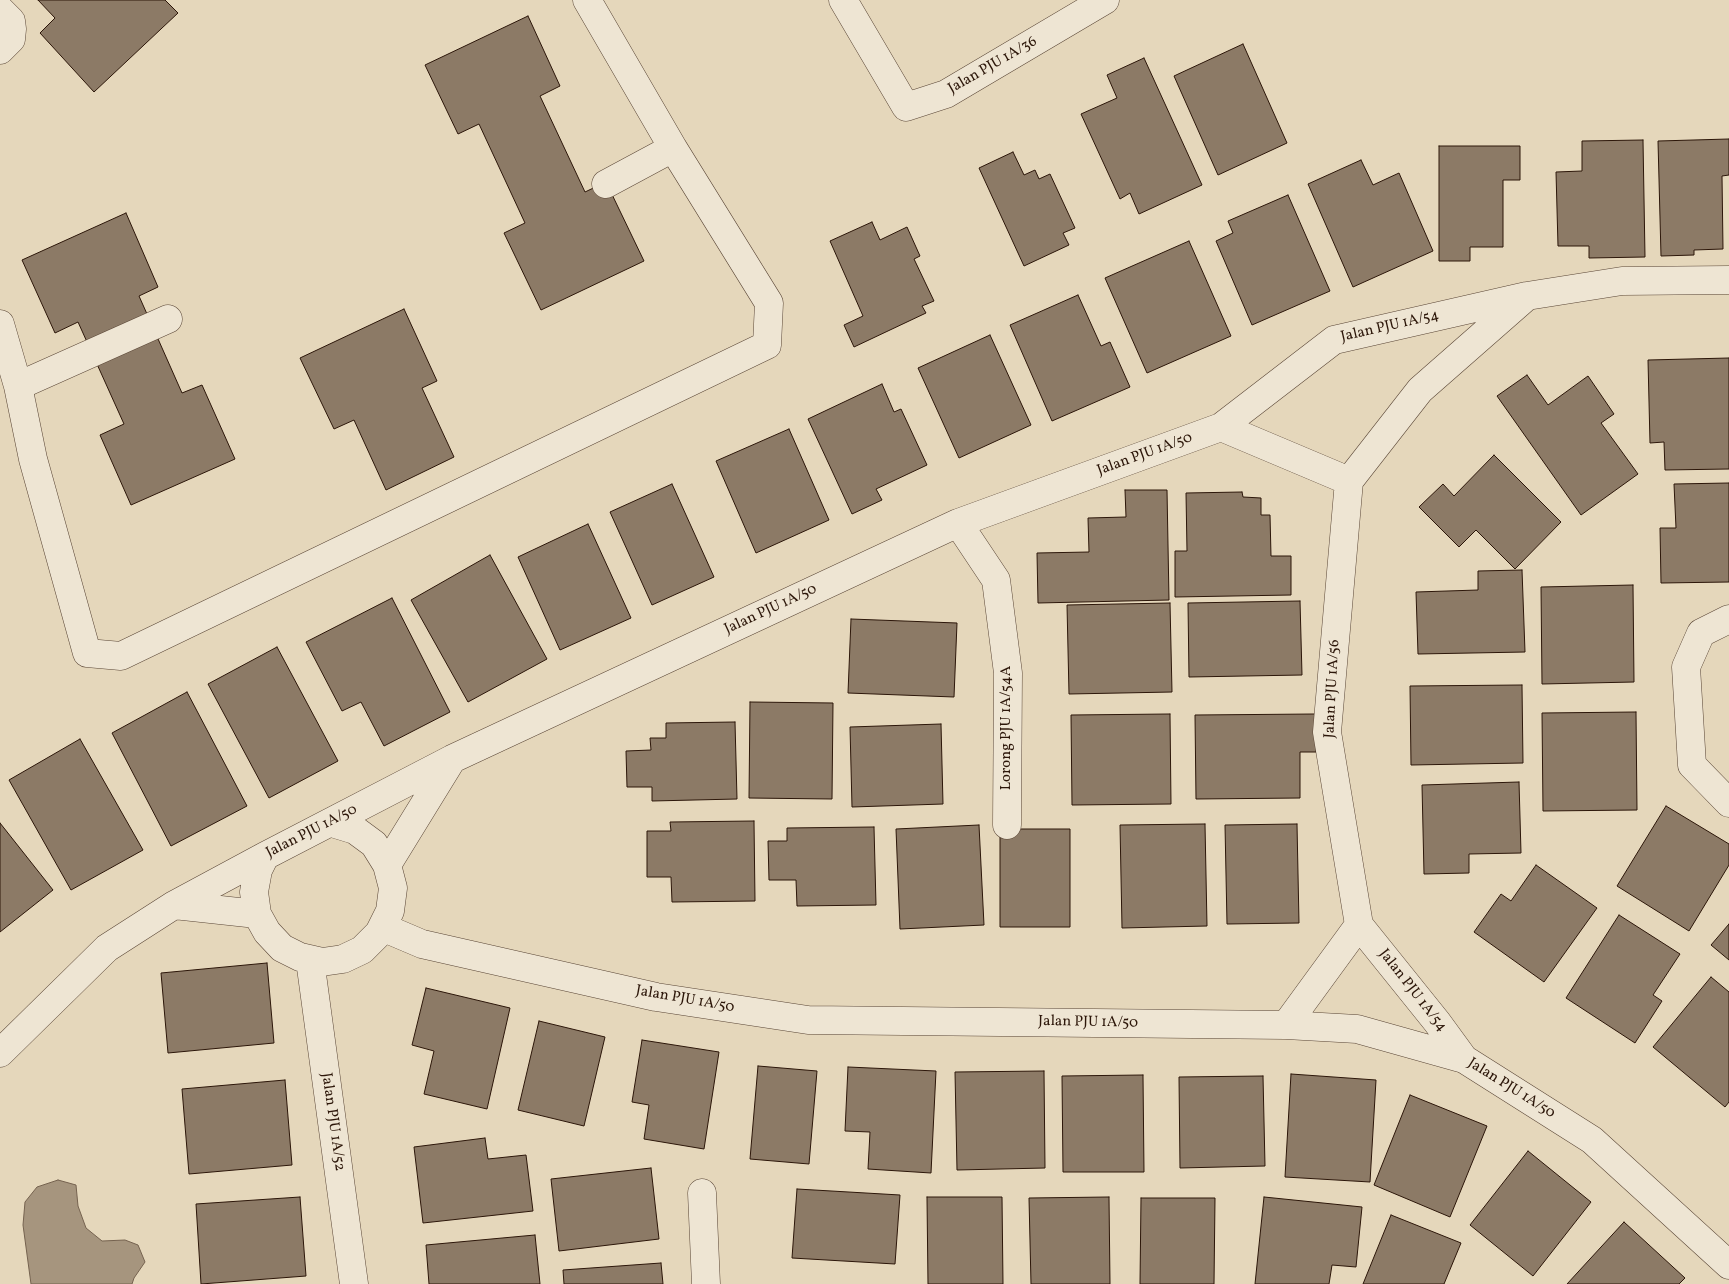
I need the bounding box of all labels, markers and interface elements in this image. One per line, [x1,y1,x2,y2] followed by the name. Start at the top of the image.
[945,33,1041,99] street label: Jalan PJU 1A/36
[1339,307,1441,347] street label: Jalan PJU 1A/54
[1095,429,1195,481] street label: Jalan PJU 1A/50
[722,581,820,639] street label: Jalan PJU 1A/50
[1321,639,1345,739] street label: Jalan PJU 1A/56
[998,666,1016,790] street label: Lorong PJU 1A/54A
[263,801,361,863] street label: Jalan PJU 1A/50
[1374,946,1450,1036] street label: Jalan PJU 1A/54
[634,982,736,1018] street label: Jalan PJU 1A/50
[1038,1013,1138,1033] street label: Jalan PJU 1A/50
[1464,1055,1558,1123] street label: Jalan PJU 1A/50
[316,1072,348,1172] street label: Jalan PJU 1A/52

